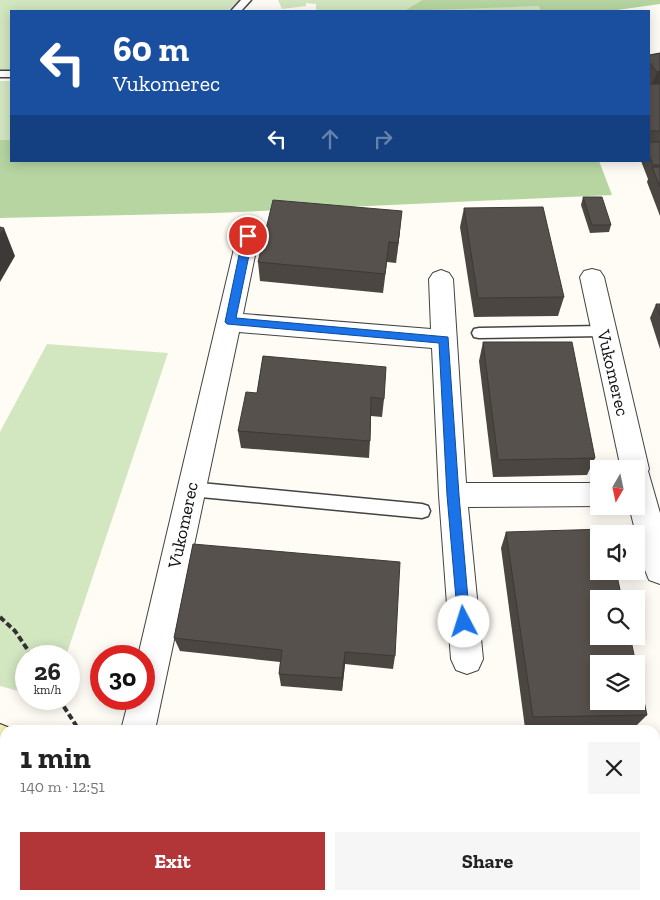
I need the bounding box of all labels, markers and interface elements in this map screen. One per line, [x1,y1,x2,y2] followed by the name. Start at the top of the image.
[113,28,189,70] text: 60 m
[30,30,95,95] icon: left
[113,70,220,97] text: Vukomerec
[263,125,291,153] icon: left
[316,125,344,153] icon: ahead
[369,125,397,153] icon: right
[227,215,269,257] pin
[234,222,262,250] icon: arrive
[592,327,634,418] street label: Vukomerec
[590,460,645,515] north arrow
[590,460,645,710] map controls
[163,480,203,571] street label: Vukomerec
[590,525,645,580] button: sound
[590,590,645,645] button: search
[437,595,489,647] position arrow
[90,645,155,710] speed limit sign: 30
[590,655,645,710] button: layers
[34,656,61,686] text: 26
[34,683,61,697] text: km/h
[20,740,91,776] text: 1 min
[588,742,640,794] button: close
[20,777,105,796] text: 140 m · 12:51
[20,832,325,890] button: Exit
[335,832,640,890] button: Share

